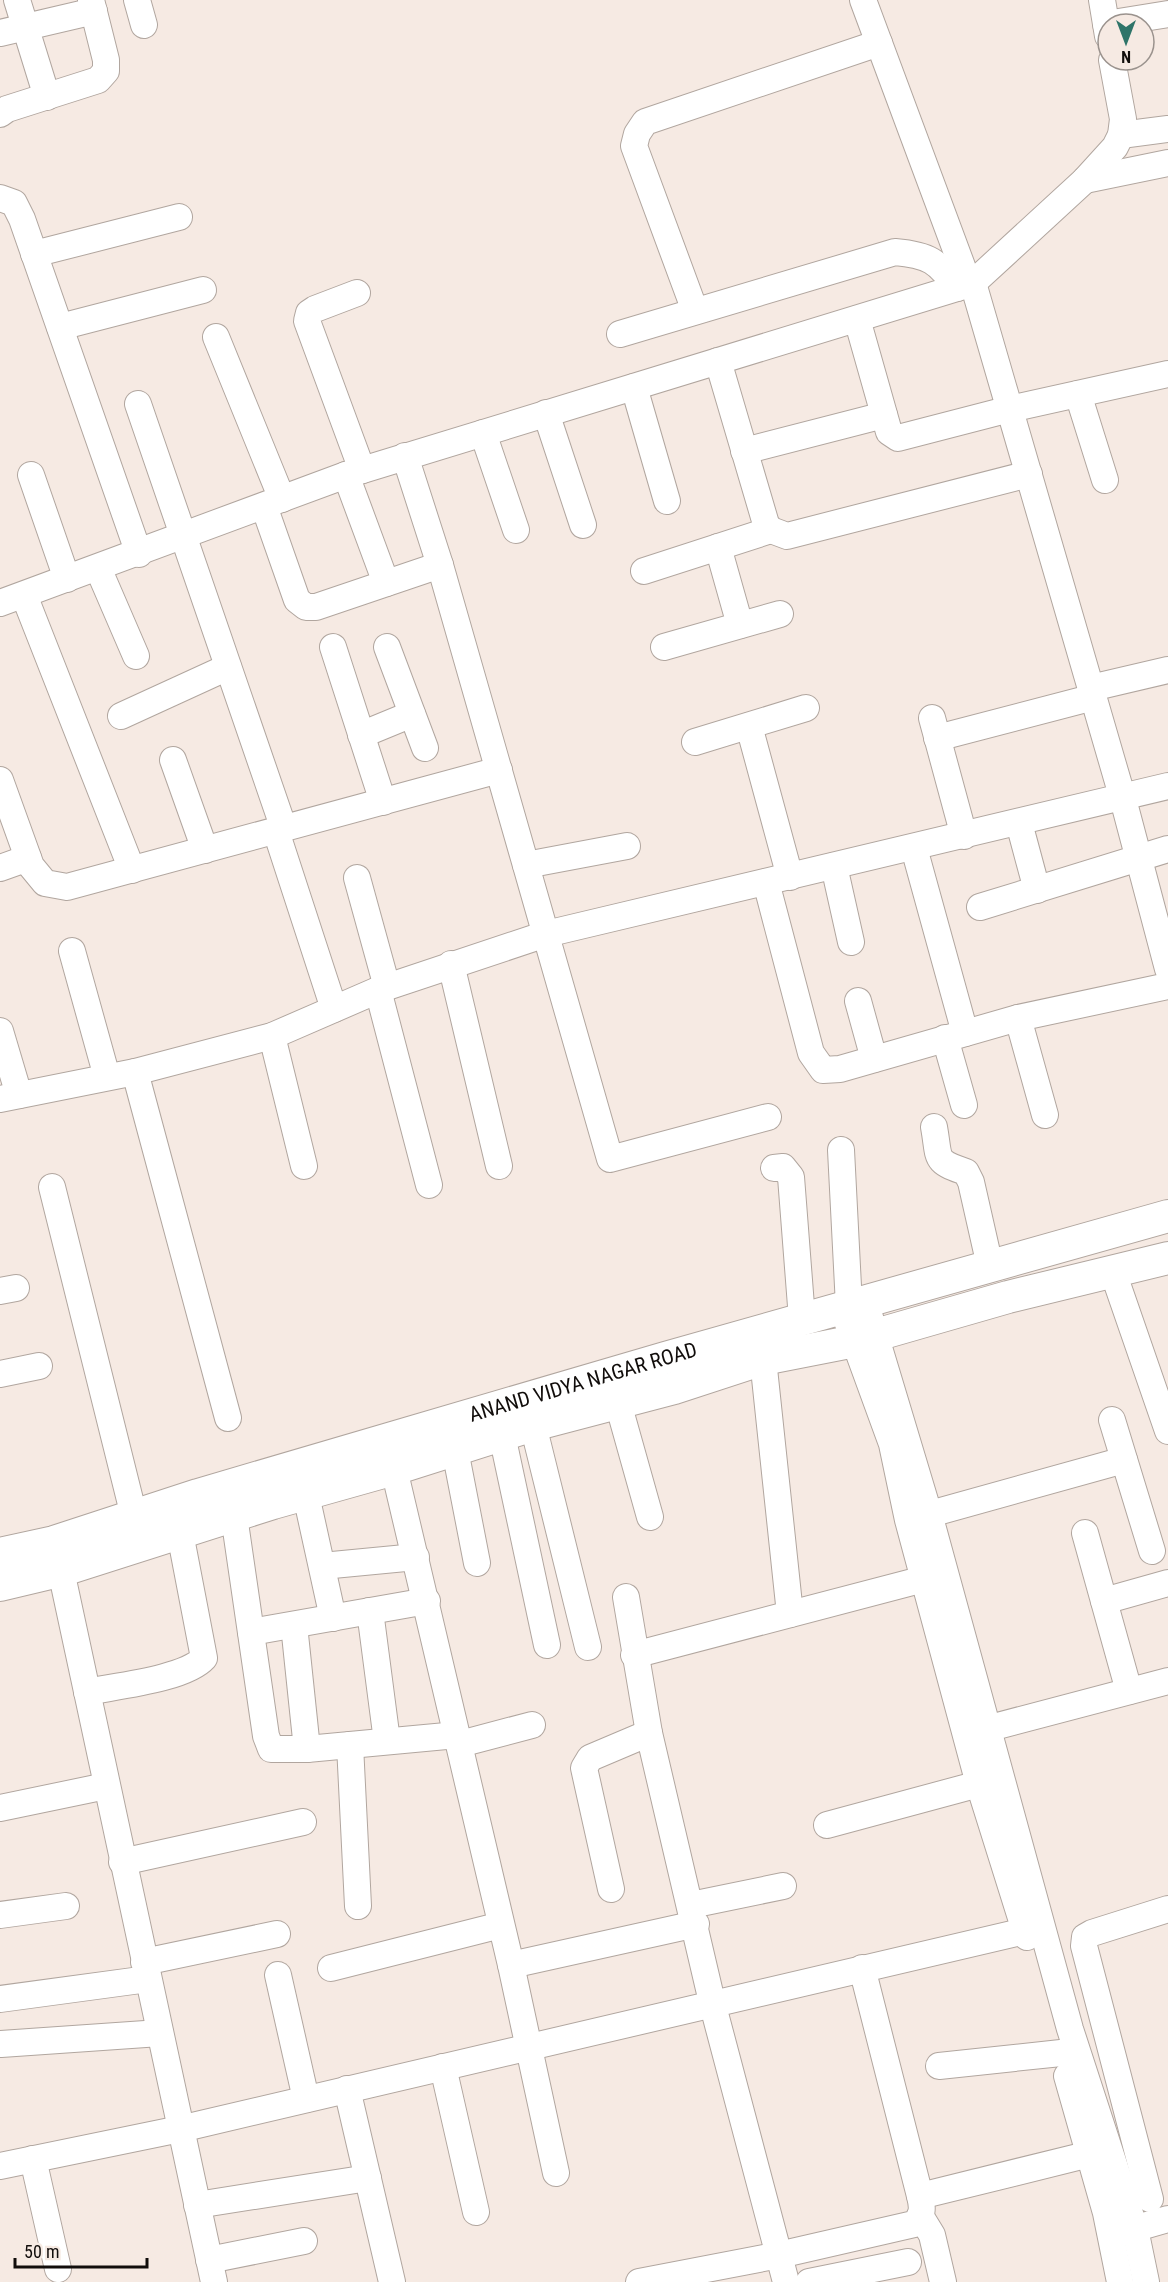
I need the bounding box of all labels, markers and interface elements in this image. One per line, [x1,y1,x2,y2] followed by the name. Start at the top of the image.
[1096,12,1156,72] north arrow
[1121,47,1131,66] text: N
[466,1338,700,1427] street label: ANAND VIDYA NAGAR ROAD
[15,2231,147,2269] scale bar
[24,2241,59,2262] text: 50 m

